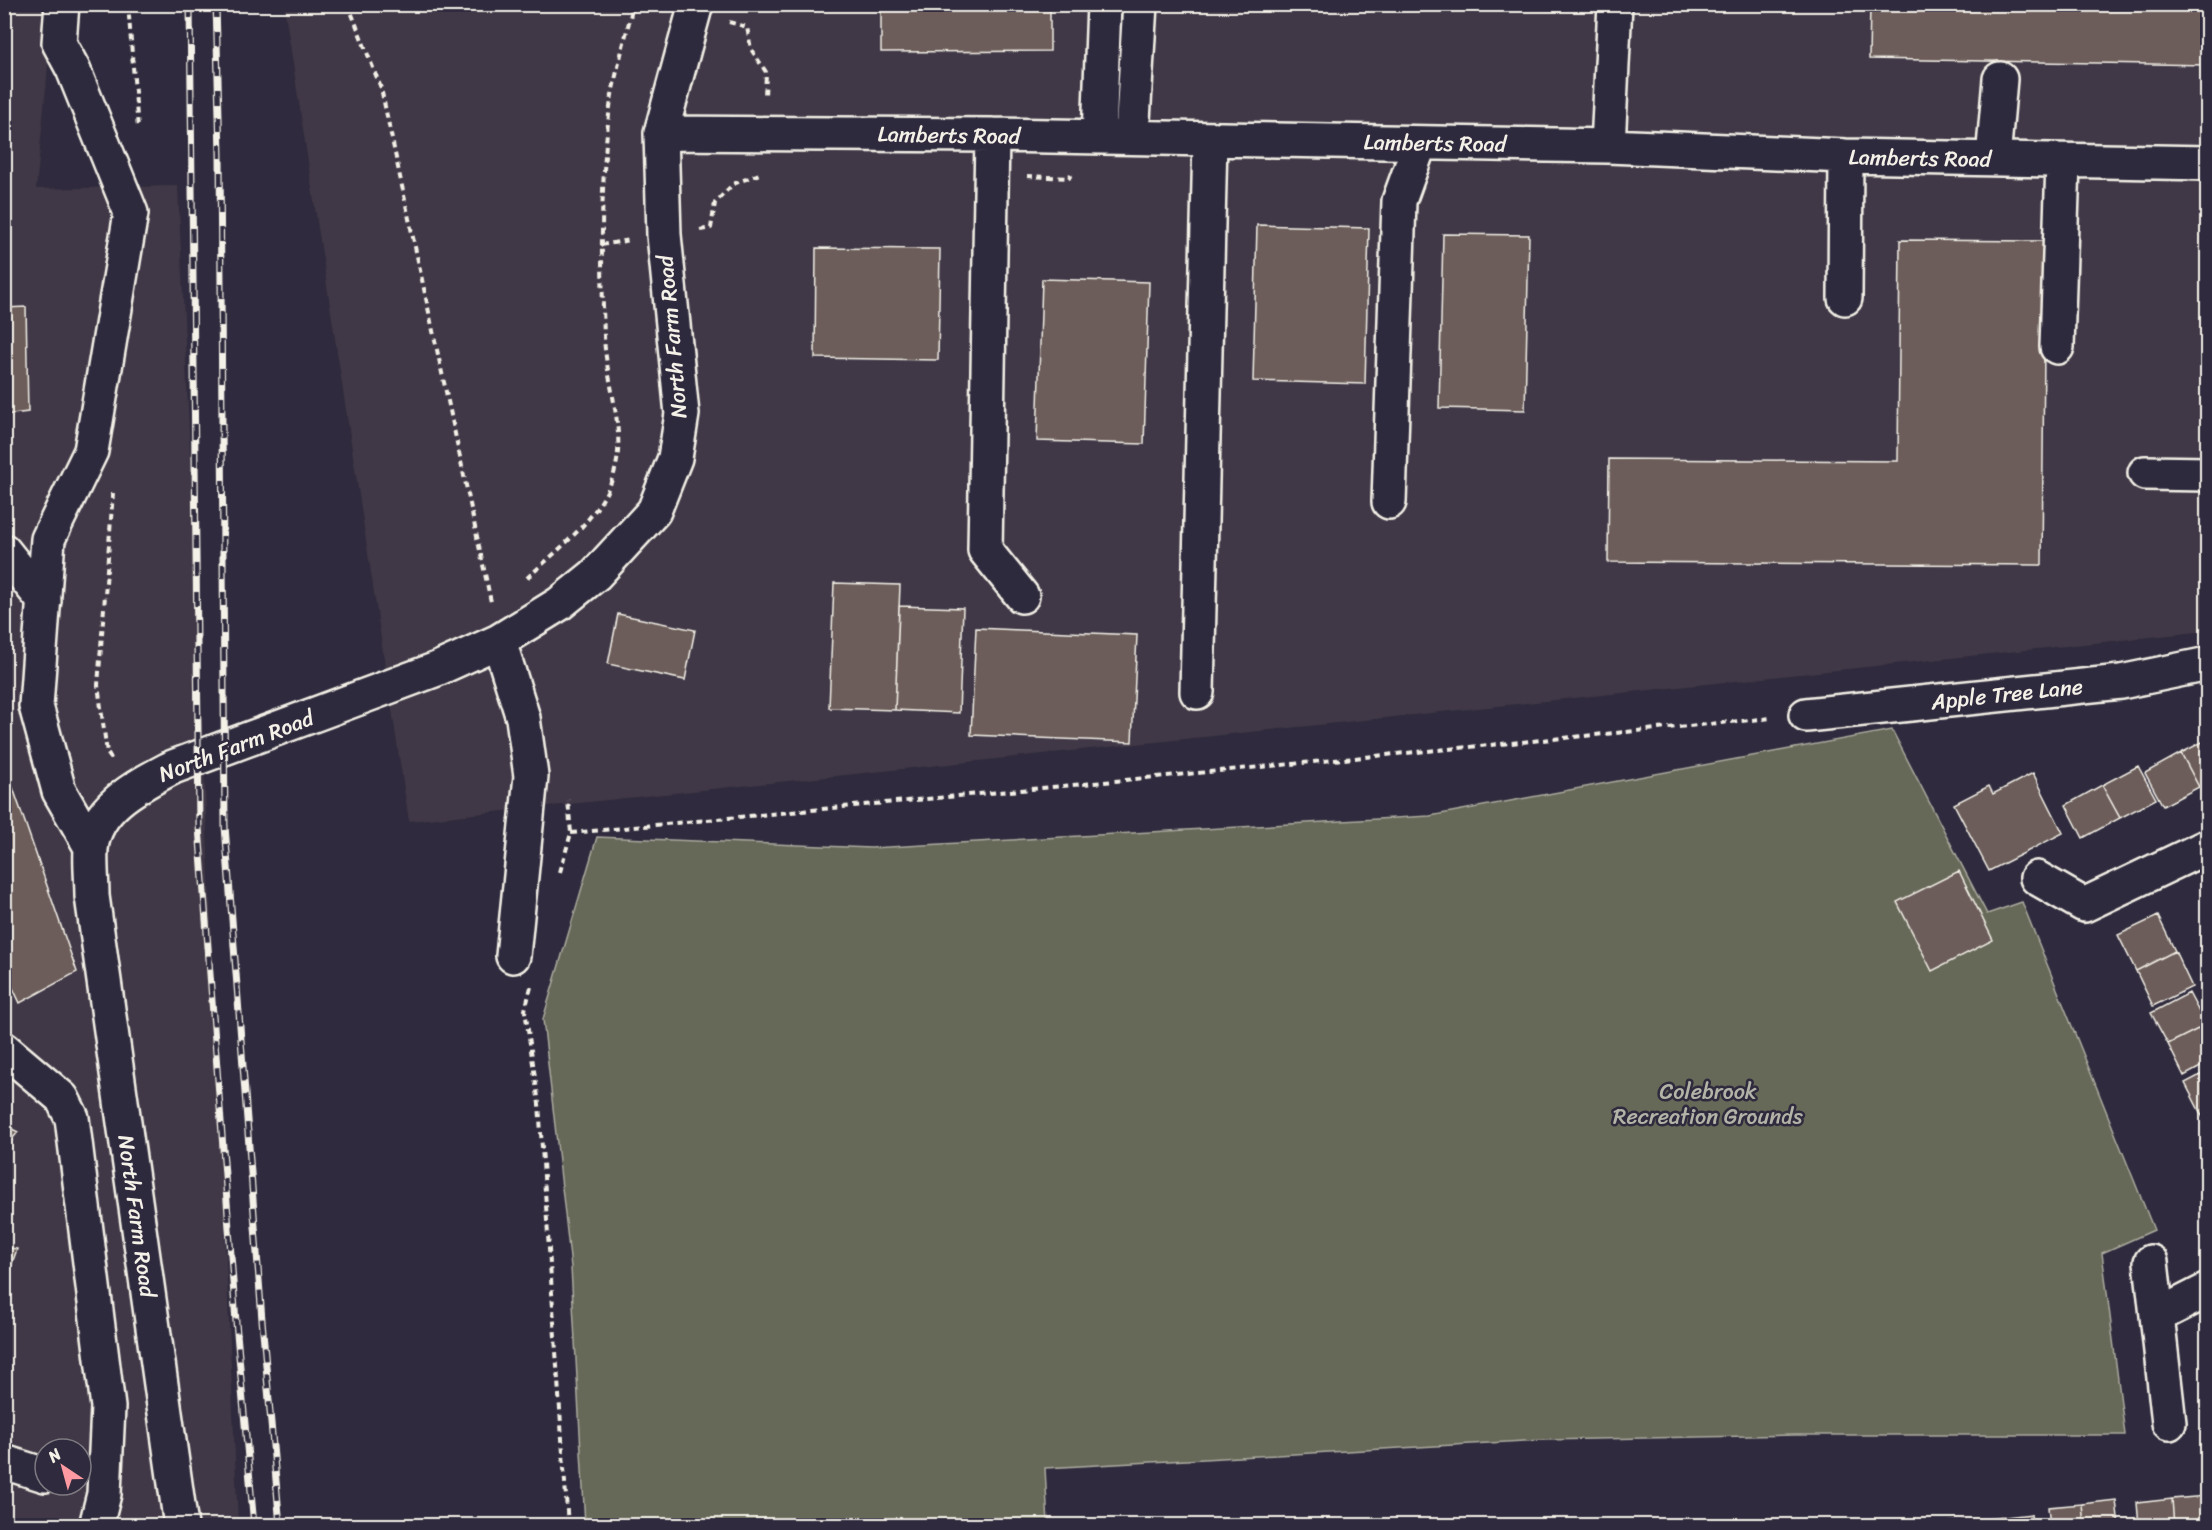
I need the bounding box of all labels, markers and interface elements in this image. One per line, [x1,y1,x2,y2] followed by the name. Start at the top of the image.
[877,114,1022,156] street label: Lamberts Road
[1363,122,1508,164] street label: Lamberts Road
[1848,137,1993,179] street label: Lamberts Road
[645,252,699,420] street label: North Farm Road
[1928,667,2085,721] street label: Apple Tree Lane
[153,698,321,794] street label: North Farm Road
[1613,1072,1804,1136] park label: Colebrook Recreation Grounds
[106,1132,168,1301] street label: North Farm Road
[33,1437,93,1497] north arrow
[41,1440,68,1471] text: N

